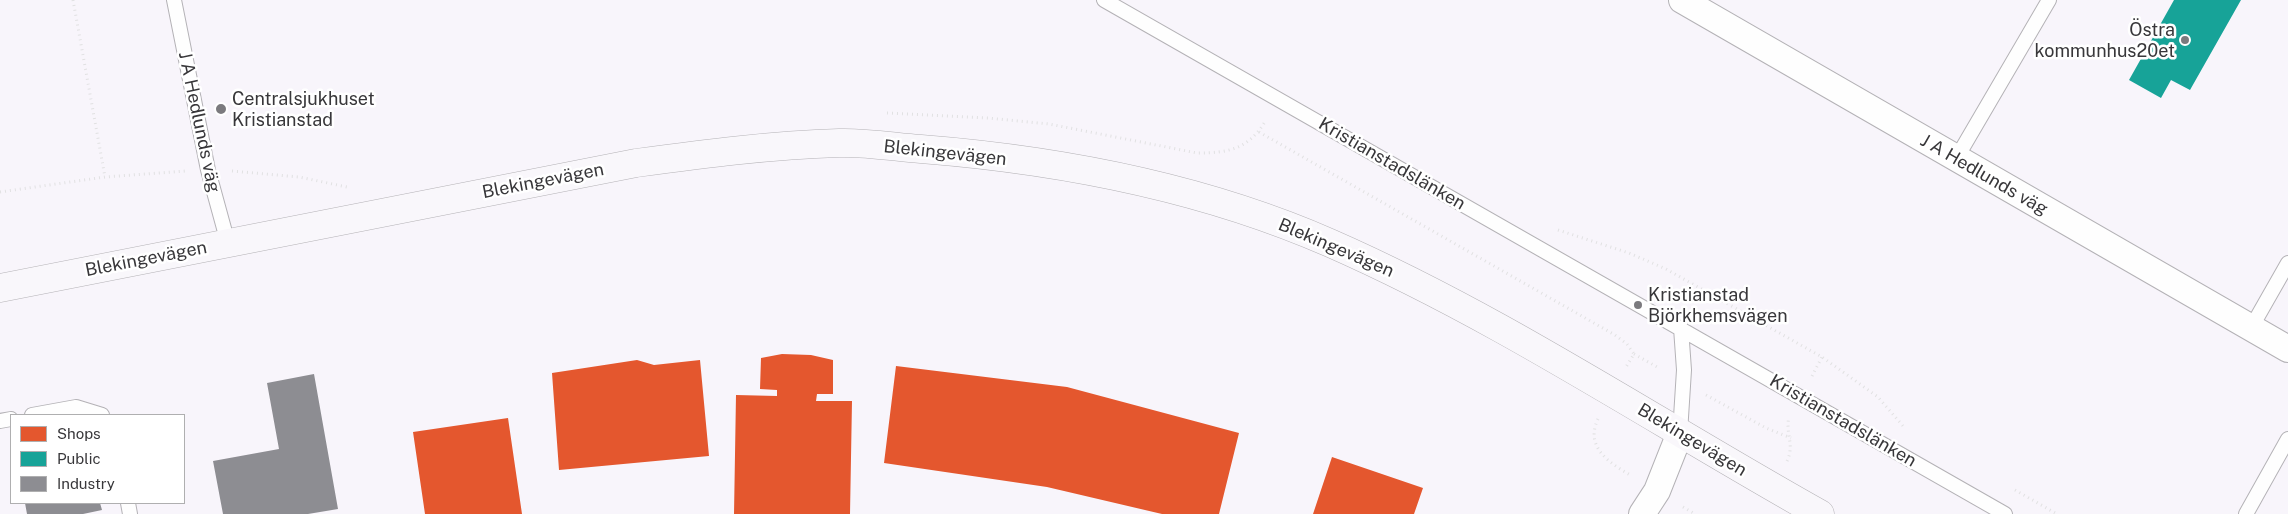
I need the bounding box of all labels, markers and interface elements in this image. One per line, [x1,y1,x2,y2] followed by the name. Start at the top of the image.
[2035,19,2175,62] place label: Östra kommunhus20et
[2179,34,2191,46] marker: Östra kommunhus20et
[174,50,224,194] street label: J A Hedlunds väg
[232,88,375,130] place label: Centralsjukhuset Kristianstad
[214,102,228,116] marker: Centralsjukhuset Kristianstad
[1315,113,1469,215] street label: Kristianstadslänken
[1916,130,2052,220] street label: J A Hedlunds väg
[882,136,1008,170] street label: Blekingevägen
[480,159,606,203] street label: Blekingevägen
[1275,214,1397,282] street label: Blekingevägen
[83,237,209,281] street label: Blekingevägen
[1648,284,1788,326] place label: Kristianstad Björkhemsvägen
[1632,299,1644,311] marker: Kristianstad Björkhemsvägen
[1766,370,1920,472] street label: Kristianstadslänken
[1633,399,1751,481] street label: Blekingevägen
[10,414,185,504] legend
[57,425,101,442] text: Shops
[57,450,101,467] text: Public
[57,475,115,492] text: Industry

